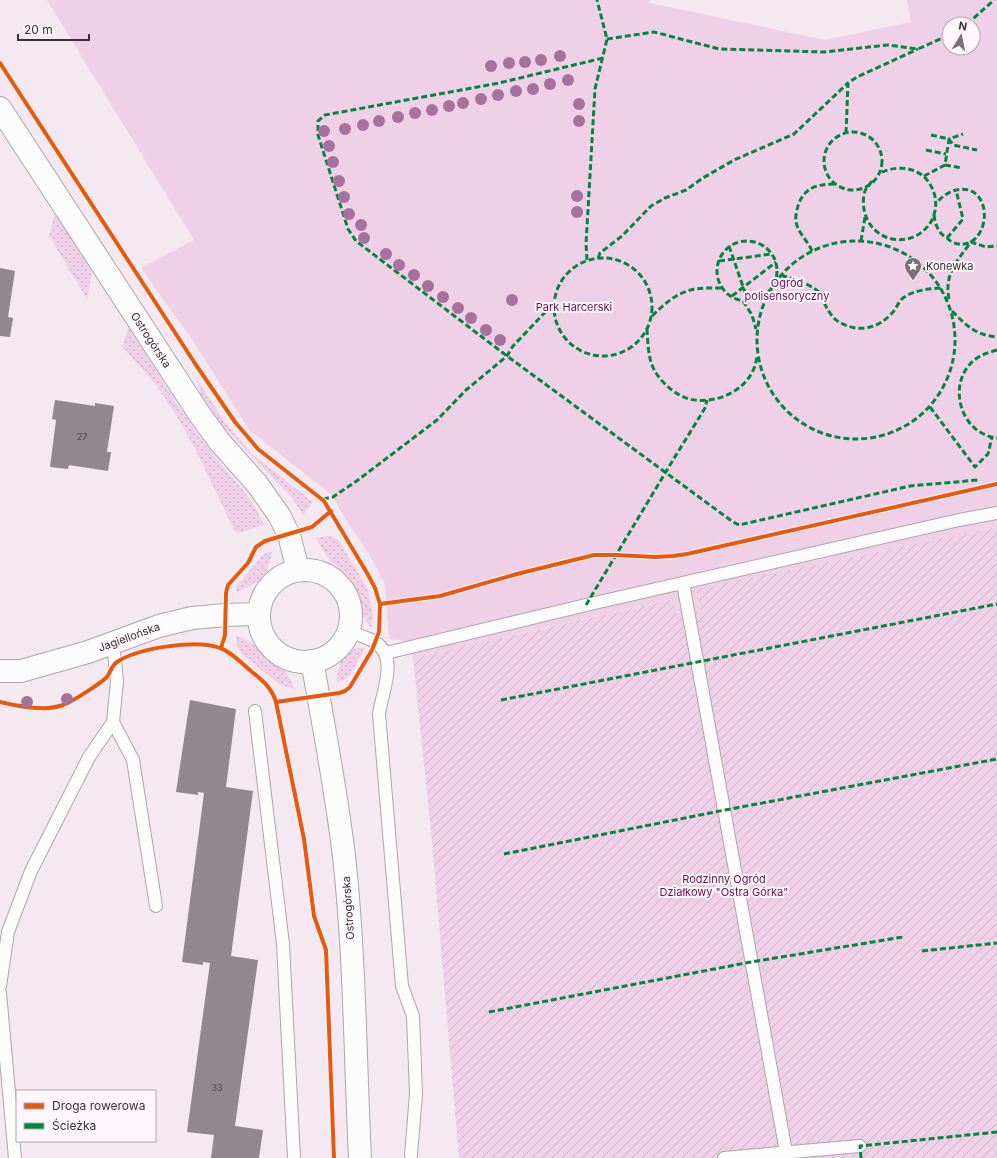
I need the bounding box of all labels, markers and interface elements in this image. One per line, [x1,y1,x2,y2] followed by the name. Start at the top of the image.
[18,16,89,42] scale bar
[941,16,981,56] north arrow
[957,19,968,34] text: N
[24,22,53,37] text: 20 m
[903,256,923,281] place icon: Konewka
[926,259,973,273] place label: Konewka
[745,276,829,303] park label: Ogród polisensoryczny
[536,300,612,314] park label: Park Harcerski
[128,309,174,371] street label: Ostrogórska
[77,431,87,442] house number: 27
[96,619,162,655] street label: Jagiellońska
[660,872,788,899] park label: Rodzinny Ogród Działkowy "Ostra Górka"
[339,876,357,940] street label: Ostrogórska
[211,1082,223,1093] house number: 33
[16,1090,156,1142] legend
[52,1098,145,1113] text: Droga rowerowa
[52,1118,96,1133] text: Ścieżka

